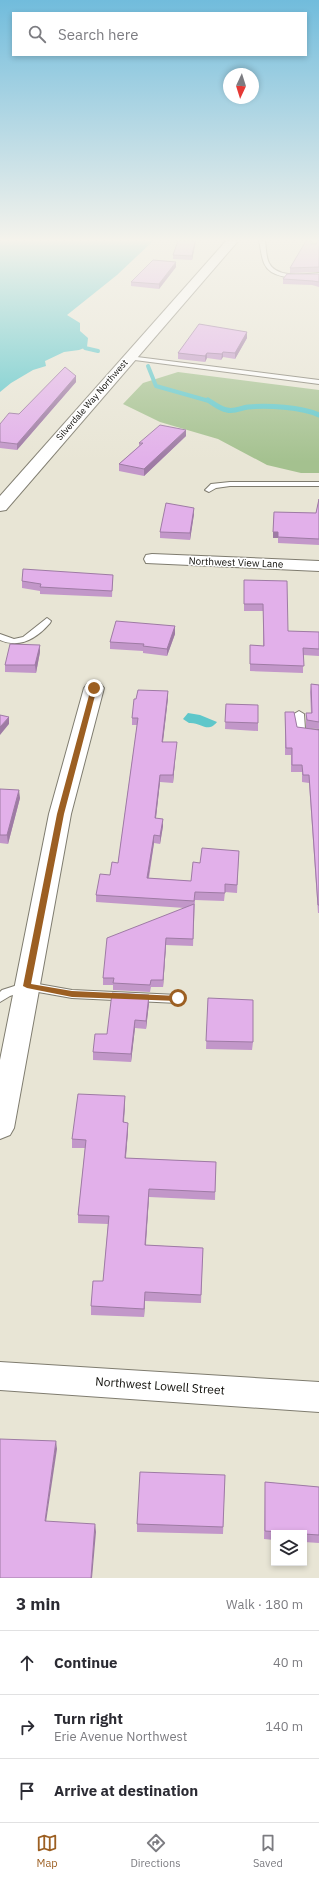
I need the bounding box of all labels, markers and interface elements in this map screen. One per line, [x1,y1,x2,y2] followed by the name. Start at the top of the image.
[12,12,307,56] search box
[26,23,48,45] icon: search
[58,25,138,44] text: Search here
[223,68,259,104] north arrow
[54,357,130,442] street label: Silverdale Way Northwest
[188,554,284,571] street label: Northwest View Lane
[85,679,103,697] route end
[169,989,187,1007] route start
[95,1373,225,1398] street label: Northwest Lowell Street
[271,1530,307,1566] map controls
[271,1530,307,1566] button: layers
[16,1593,60,1615] text: 3 min
[226,1596,303,1613] text: Walk · 180 m
[16,1652,38,1674] icon: ahead
[54,1653,118,1672] text: Continue
[273,1654,303,1671] text: 40 m
[54,1709,123,1728] text: Turn right
[16,1716,38,1738] icon: right
[265,1718,303,1735] text: 140 m
[54,1728,187,1745] text: Erie Avenue Northwest
[16,1780,38,1802] icon: arrive
[54,1781,198,1800] text: Arrive at destination
[36,1832,58,1870] tab: Map
[130,1832,181,1870] tab: Directions
[253,1832,283,1870] tab: Saved

